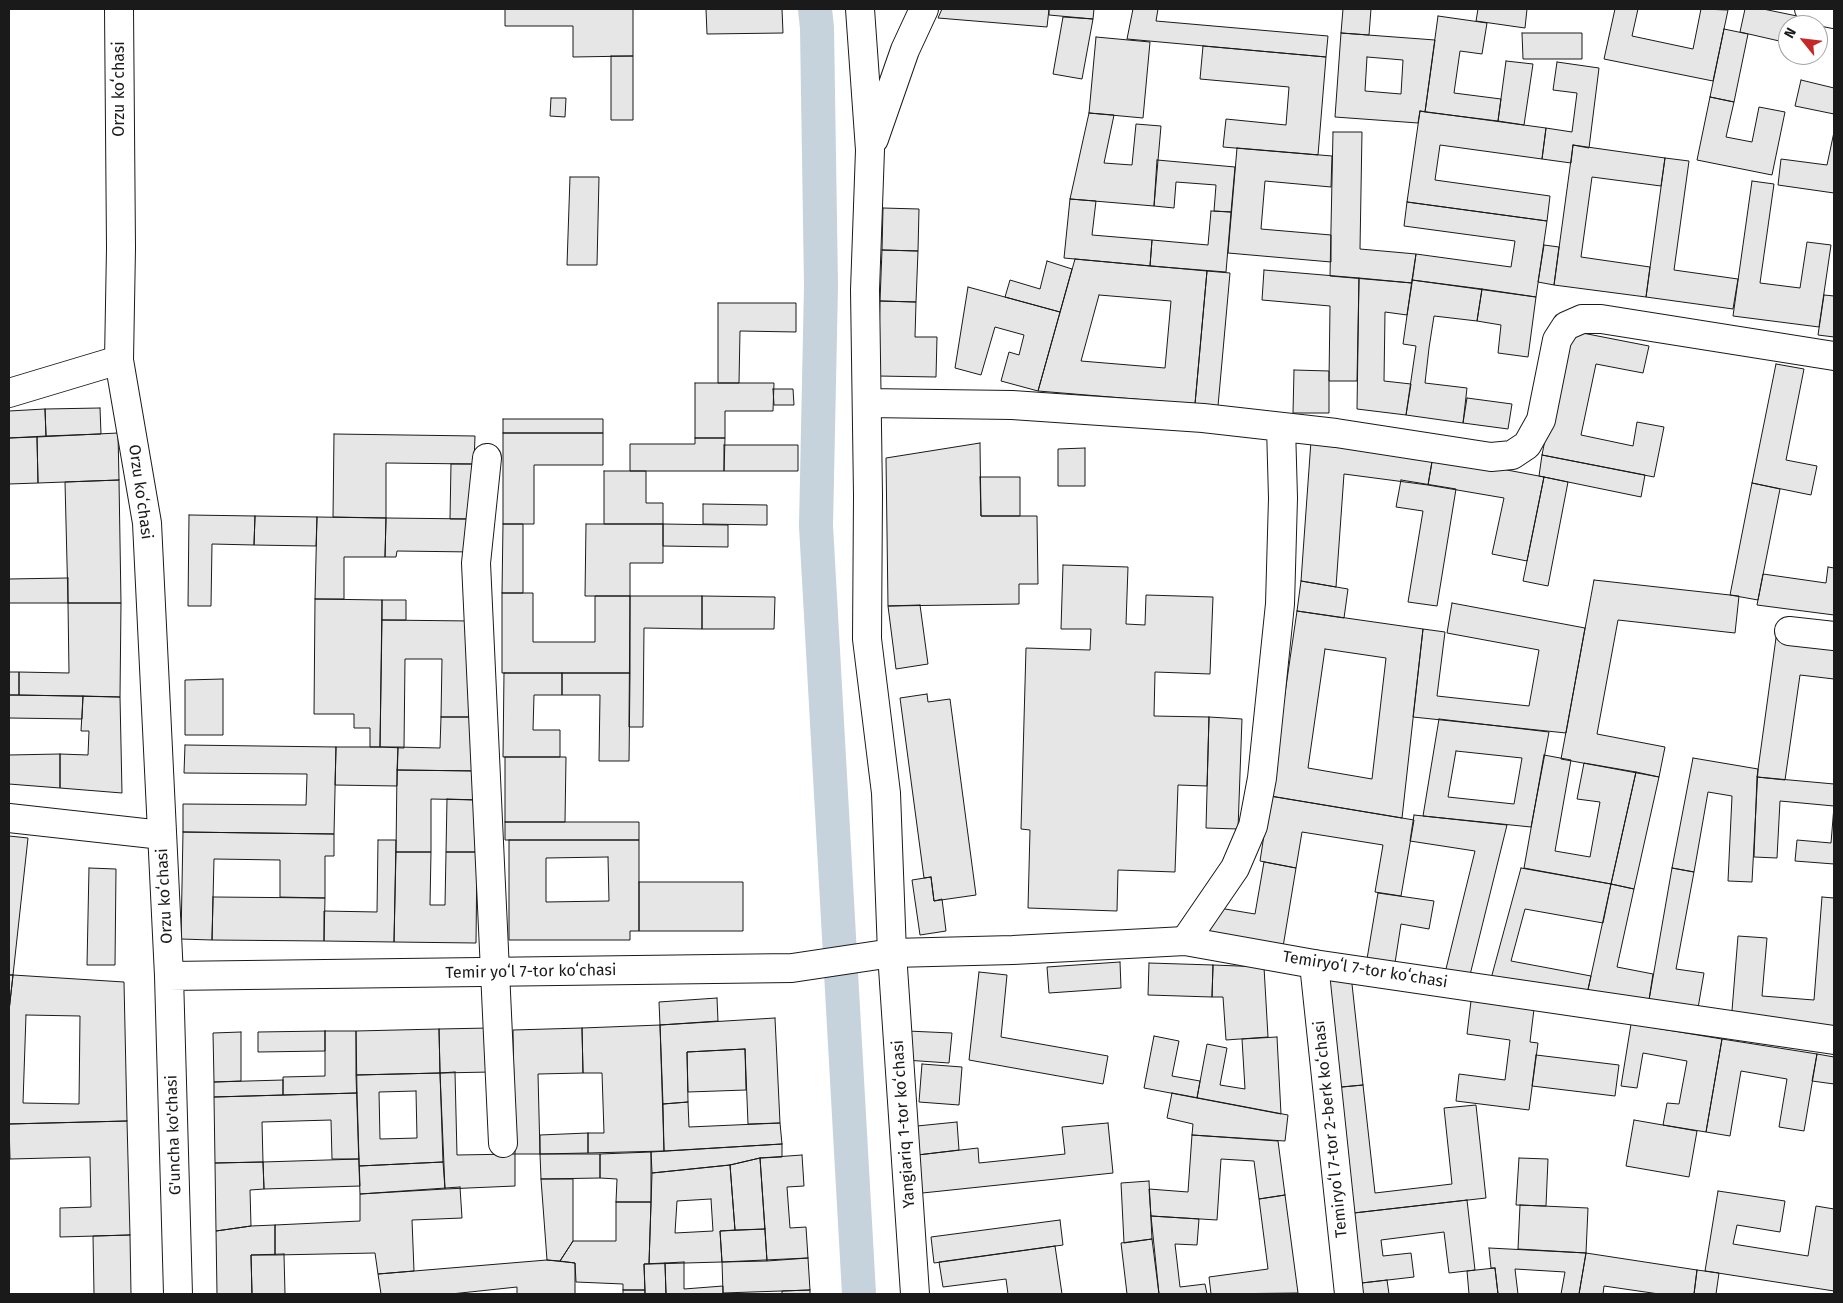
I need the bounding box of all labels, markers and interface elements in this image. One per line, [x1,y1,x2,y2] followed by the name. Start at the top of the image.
[1778,15,1828,65] north arrow
[1781,25,1800,41] text: N
[110,41,130,137] street label: Orzu koʻchasi
[124,443,156,541] street label: Orzu koʻchasi
[153,848,177,944] street label: Orzu koʻchasi
[1281,947,1449,993] street label: Temiryoʻl 7-tor koʻchasi
[445,961,617,983] street label: Temir yoʻl 7-tor koʻchasi
[1310,1020,1352,1238] street label: Temiryoʻl 7-tor 2-berk koʻchasi
[889,1039,919,1209] street label: Yangiariq 1-tor koʻchasi
[162,1075,186,1195] street label: G'uncha ko'chasi

